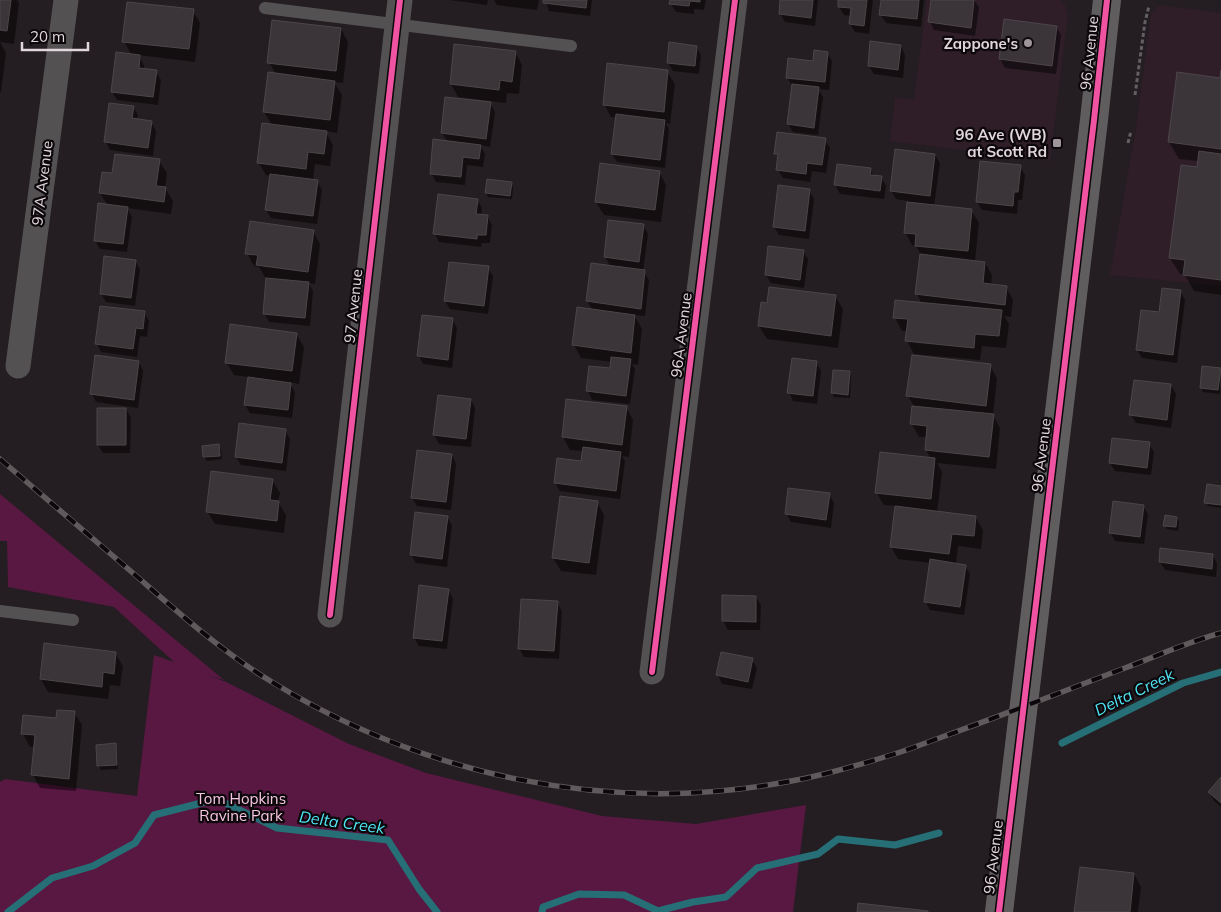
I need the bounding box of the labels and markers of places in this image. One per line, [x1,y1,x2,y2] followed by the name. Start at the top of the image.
[944,34,1018,53] place label: Zappone's
[1022,37,1034,49] marker: Zappone's
[955,125,1047,161] place label: 96 Ave (WB) at Scott Rd
[1051,137,1063,149] marker: 96 Ave (WB) at Scott Rd

